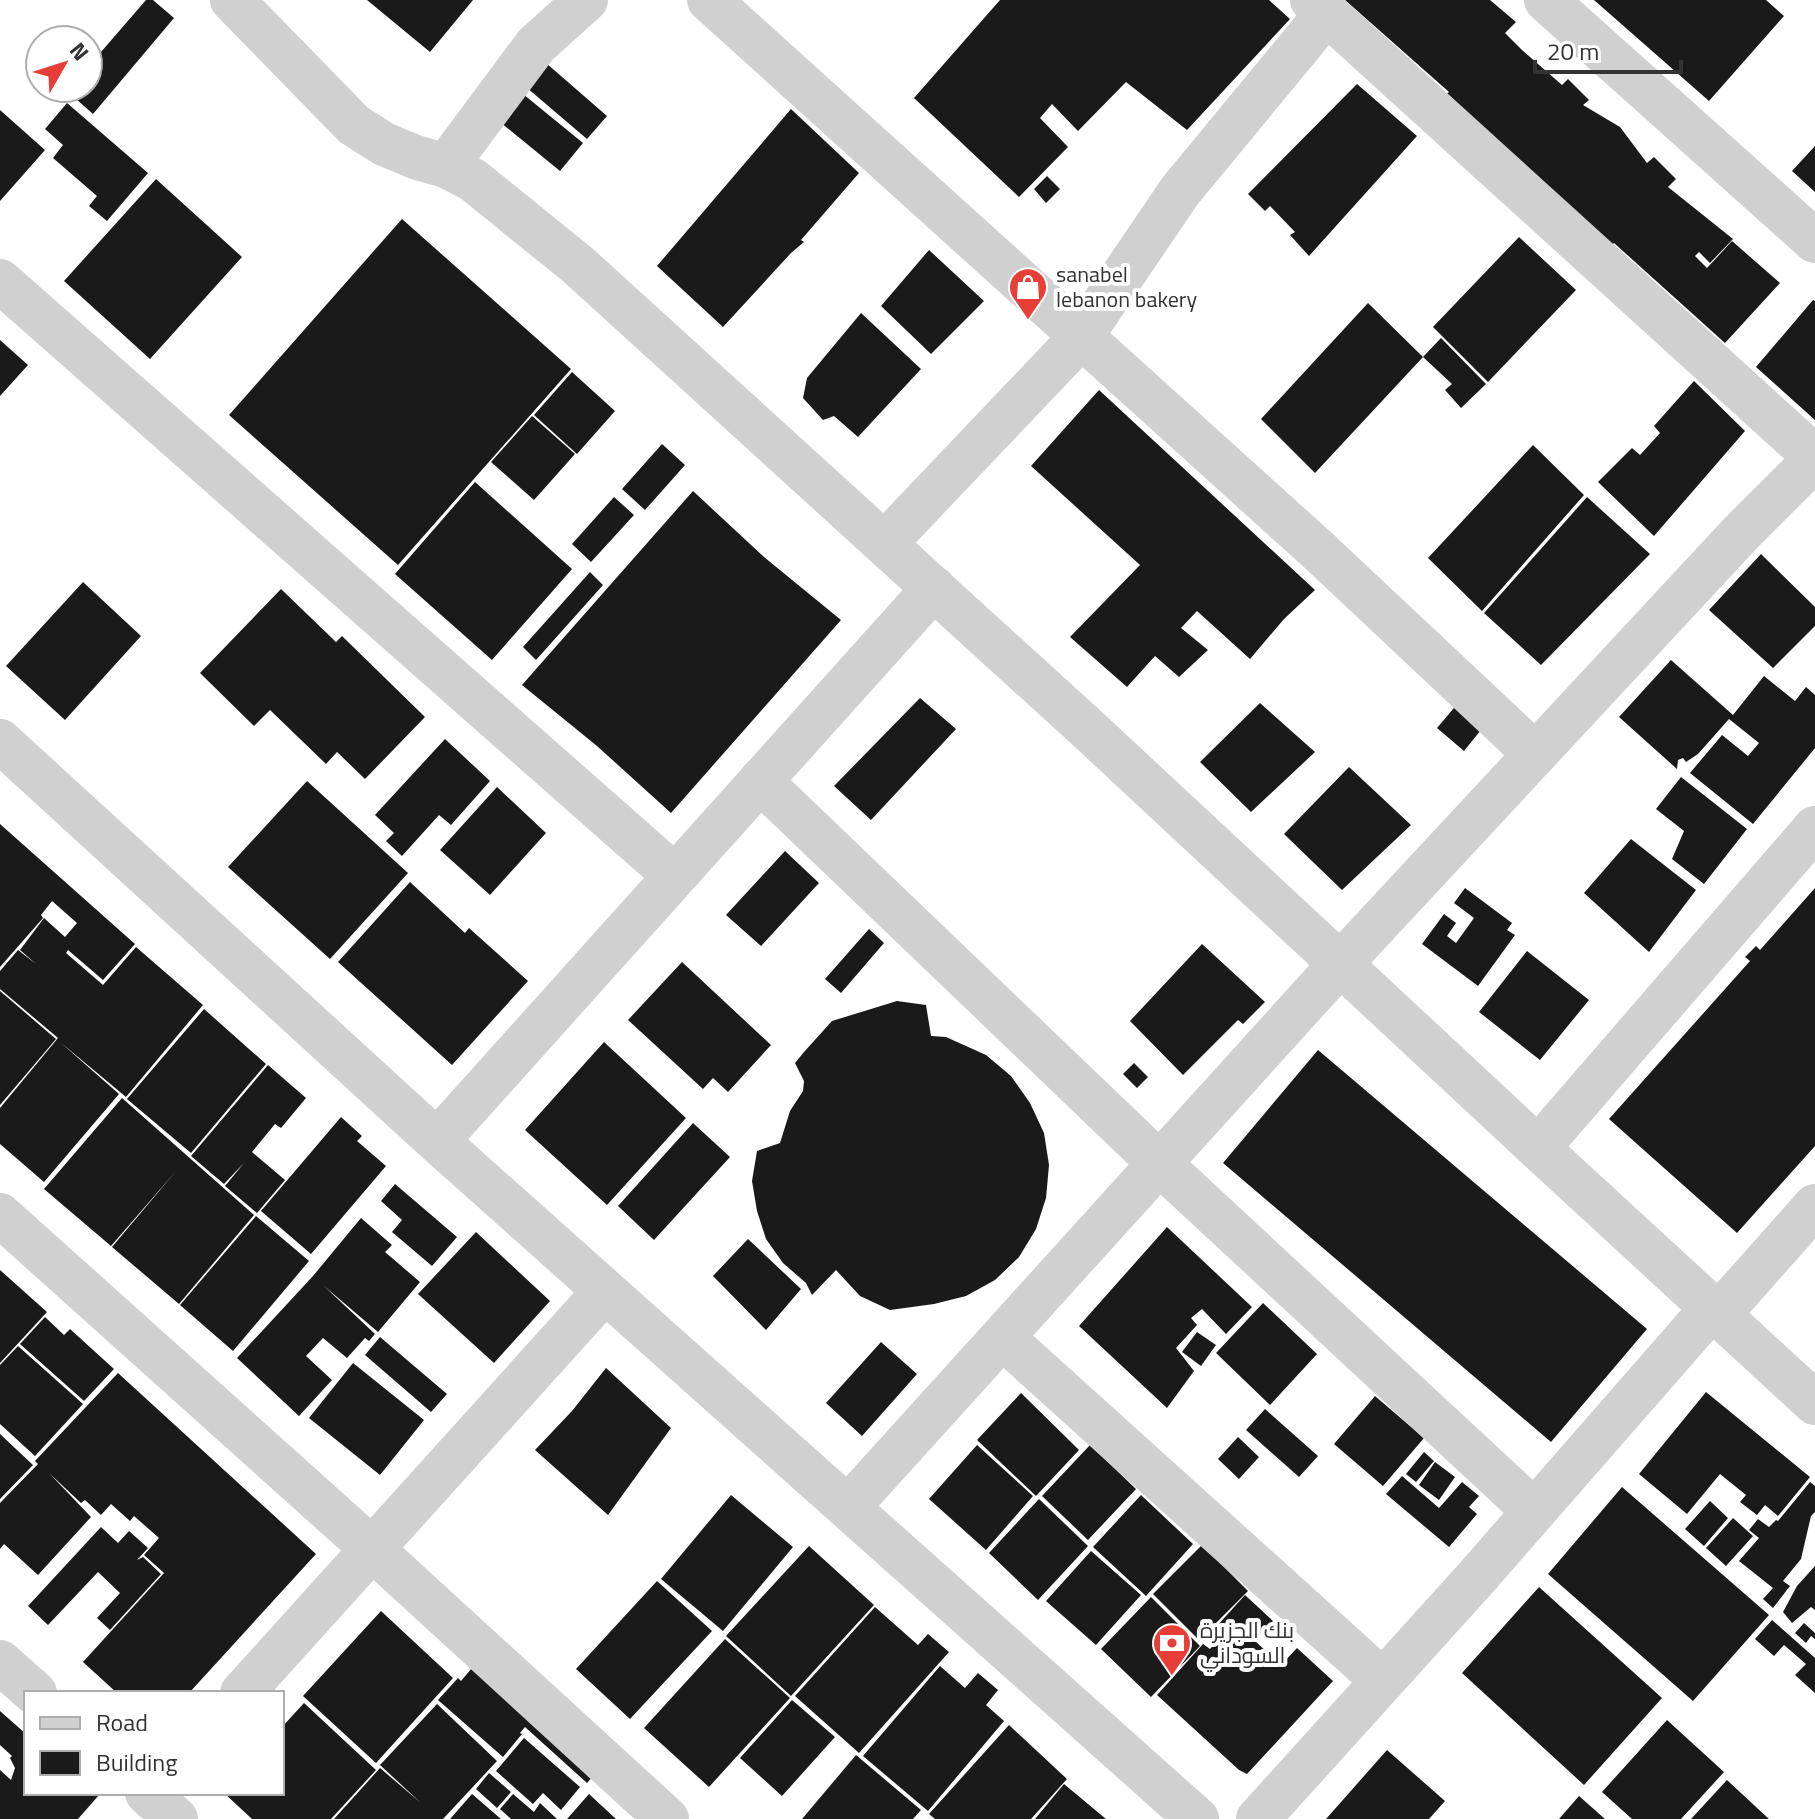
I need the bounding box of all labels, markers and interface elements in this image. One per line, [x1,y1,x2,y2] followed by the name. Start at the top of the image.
[24,24,104,104] north arrow
[1535,24,1681,74] scale bar
[1547,33,1599,69] text: 20 m
[62,35,98,68] text: N
[1056,257,1197,316] place label: sanabel lebanon bakery
[1007,266,1049,321] shop icon: sanabel lebanon bakery
[1200,1613,1294,1672] place label: بنك الجزيرة السوداني
[1151,1622,1193,1677] bank icon: بنك الجزيرة السوداني
[24,1691,284,1795] legend
[96,1704,148,1740] text: Road
[96,1744,178,1780] text: Building

